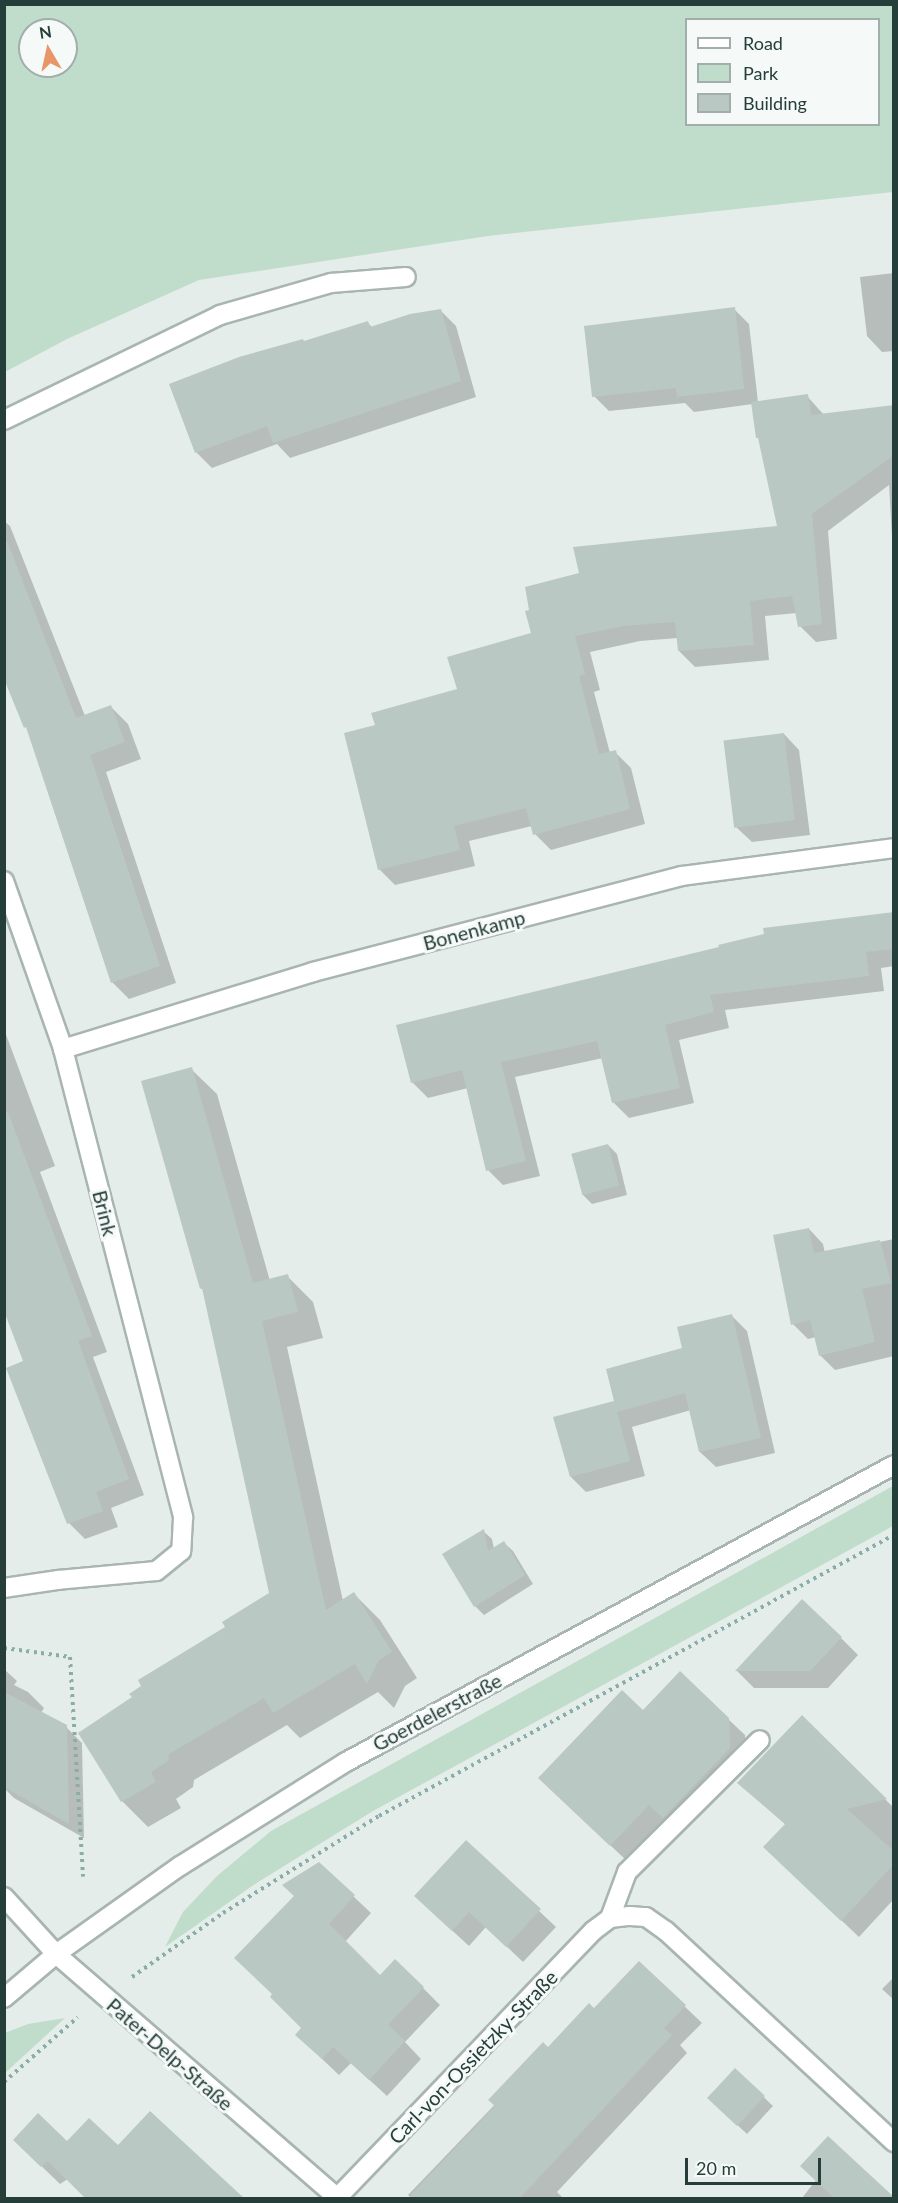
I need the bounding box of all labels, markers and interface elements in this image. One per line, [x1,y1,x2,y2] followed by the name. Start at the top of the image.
[18,18,78,78] north arrow
[685,18,880,126] legend
[38,21,53,42] text: N
[743,32,783,54] text: Road
[743,62,778,84] text: Park
[743,92,807,114] text: Building
[420,905,528,955] street label: Bonenkamp
[88,1188,122,1238] street label: Brink
[368,1668,506,1756] street label: Goerdelerstraße
[384,1965,562,2149] street label: Carl-von-Ossietzky-Straße
[102,1993,238,2115] street label: Pater-Delp-Straße
[688,2146,824,2184] scale bar
[696,2157,736,2179] text: 20 m

